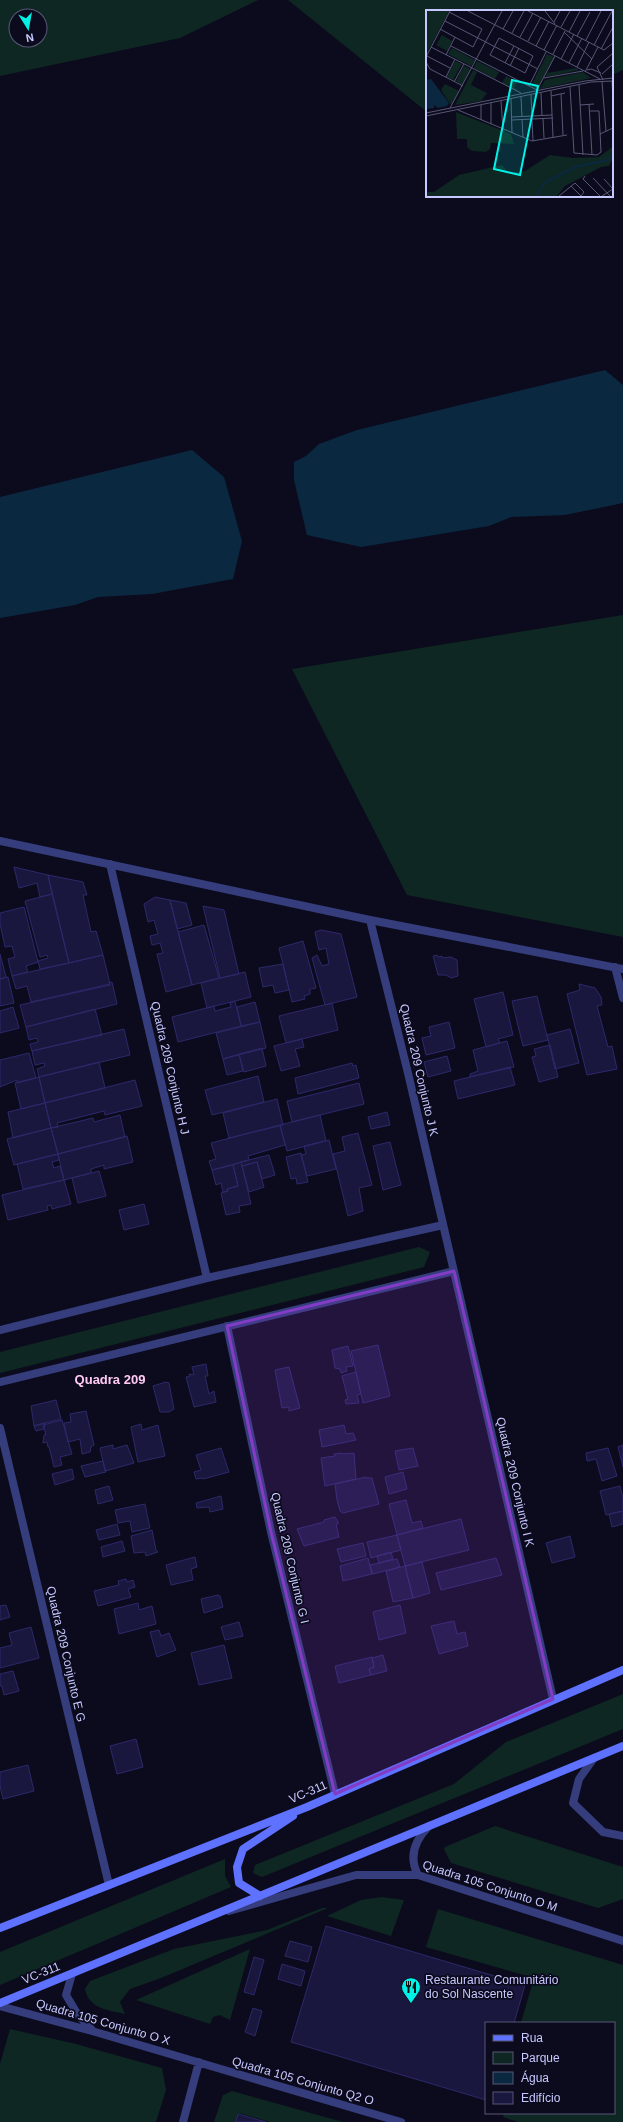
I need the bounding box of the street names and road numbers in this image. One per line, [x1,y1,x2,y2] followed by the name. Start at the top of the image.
[148,1000,192,1136] street label: Quadra 209 Conjunto H J
[397,1002,441,1138] street label: Quadra 209 Conjunto J K
[493,1416,537,1548] street label: Quadra 209 Conjunto I K
[268,1491,312,1625] street label: Quadra 209 Conjunto G I
[44,1585,88,1723] street label: Quadra 209 Conjunto E G
[287,1778,329,1806] street label: VC-311
[421,1858,559,1914] street label: Quadra 105 Conjunto O M
[20,1959,62,1987] street label: VC-311
[34,1996,172,2048] street label: Quadra 105 Conjunto O X
[231,2054,375,2108] street label: Quadra 105 Conjunto Q2 O

